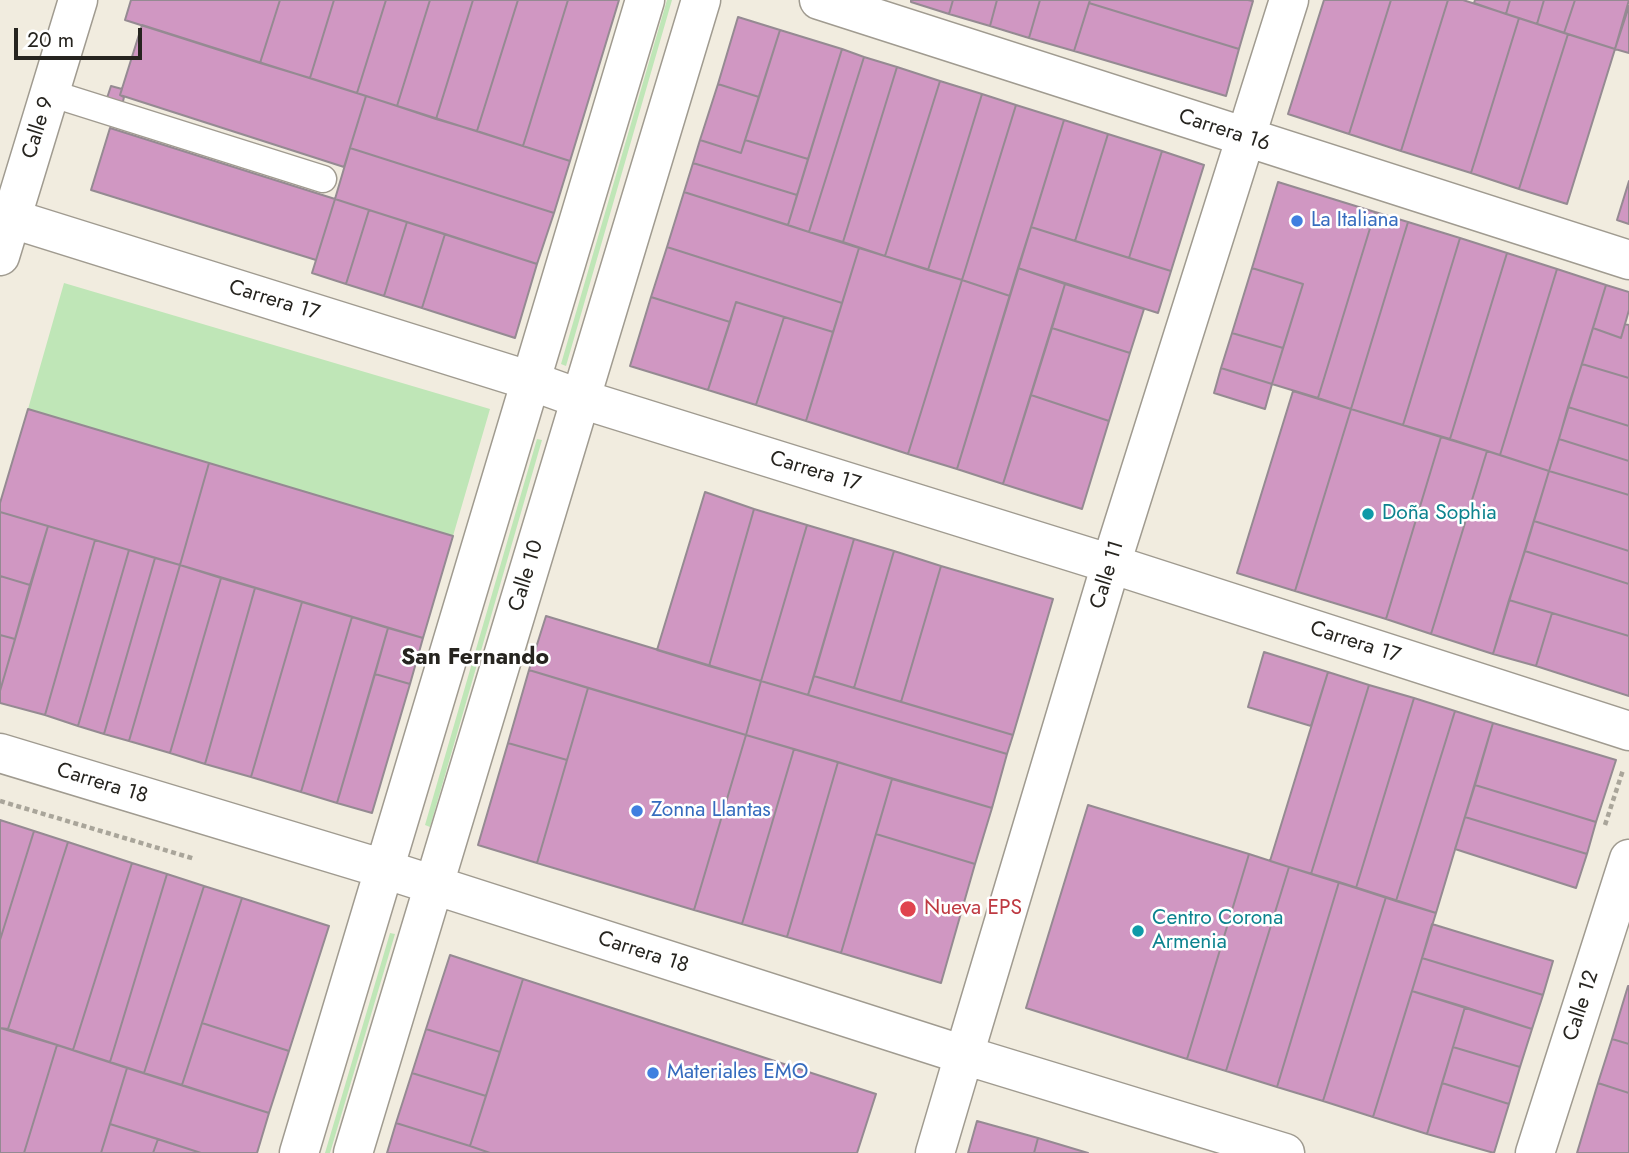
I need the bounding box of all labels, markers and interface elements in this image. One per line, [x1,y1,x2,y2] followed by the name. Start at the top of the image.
[18,14,145,58] scale bar
[27,25,74,55] text: 20 m
[18,94,60,162] street label: Calle 9
[1175,104,1273,158] street label: Carrera 16
[1311,208,1399,234] place label: La Italiana
[1289,213,1305,229] marker: La Italiana
[226,275,322,327] street label: Carrera 17
[767,446,863,498] street label: Carrera 17
[1382,501,1497,527] place label: Doña Sophia
[1360,506,1376,522] marker: Doña Sophia
[504,537,550,615] street label: Calle 10
[1086,538,1130,612] street label: Calle 11
[1307,617,1403,669] street label: Carrera 17
[401,644,549,672] district label: San Fernando
[53,758,151,810] street label: Carrera 18
[651,798,771,824] place label: Zonna Llantas
[629,803,645,819] marker: Zonna Llantas
[924,896,1022,922] place label: Nueva EPS
[898,899,918,919] marker: Nueva EPS
[1152,906,1283,956] place label: Centro Corona Armenia
[1130,923,1146,939] marker: Centro Corona Armenia
[594,927,692,979] street label: Carrera 18
[1559,968,1605,1044] street label: Calle 12
[667,1060,808,1086] place label: Materiales EMO
[645,1065,661,1081] marker: Materiales EMO

